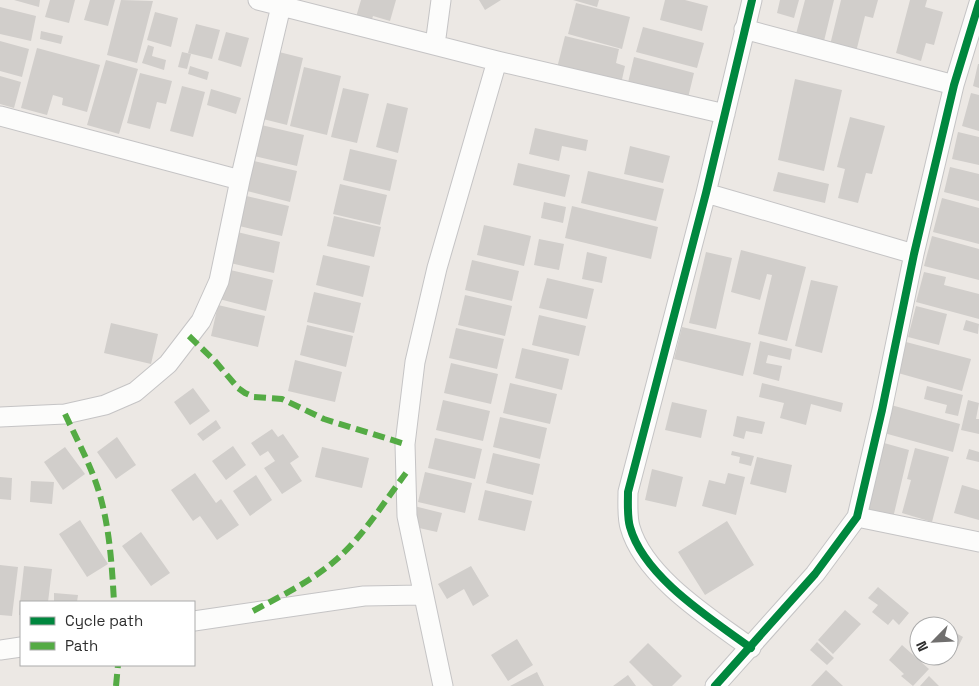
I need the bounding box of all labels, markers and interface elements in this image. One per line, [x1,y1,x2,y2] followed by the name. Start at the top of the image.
[20,601,195,666] legend
[65,611,143,630] text: Cycle path
[909,616,959,666] north arrow
[65,636,98,655] text: Path
[912,638,932,654] text: N

